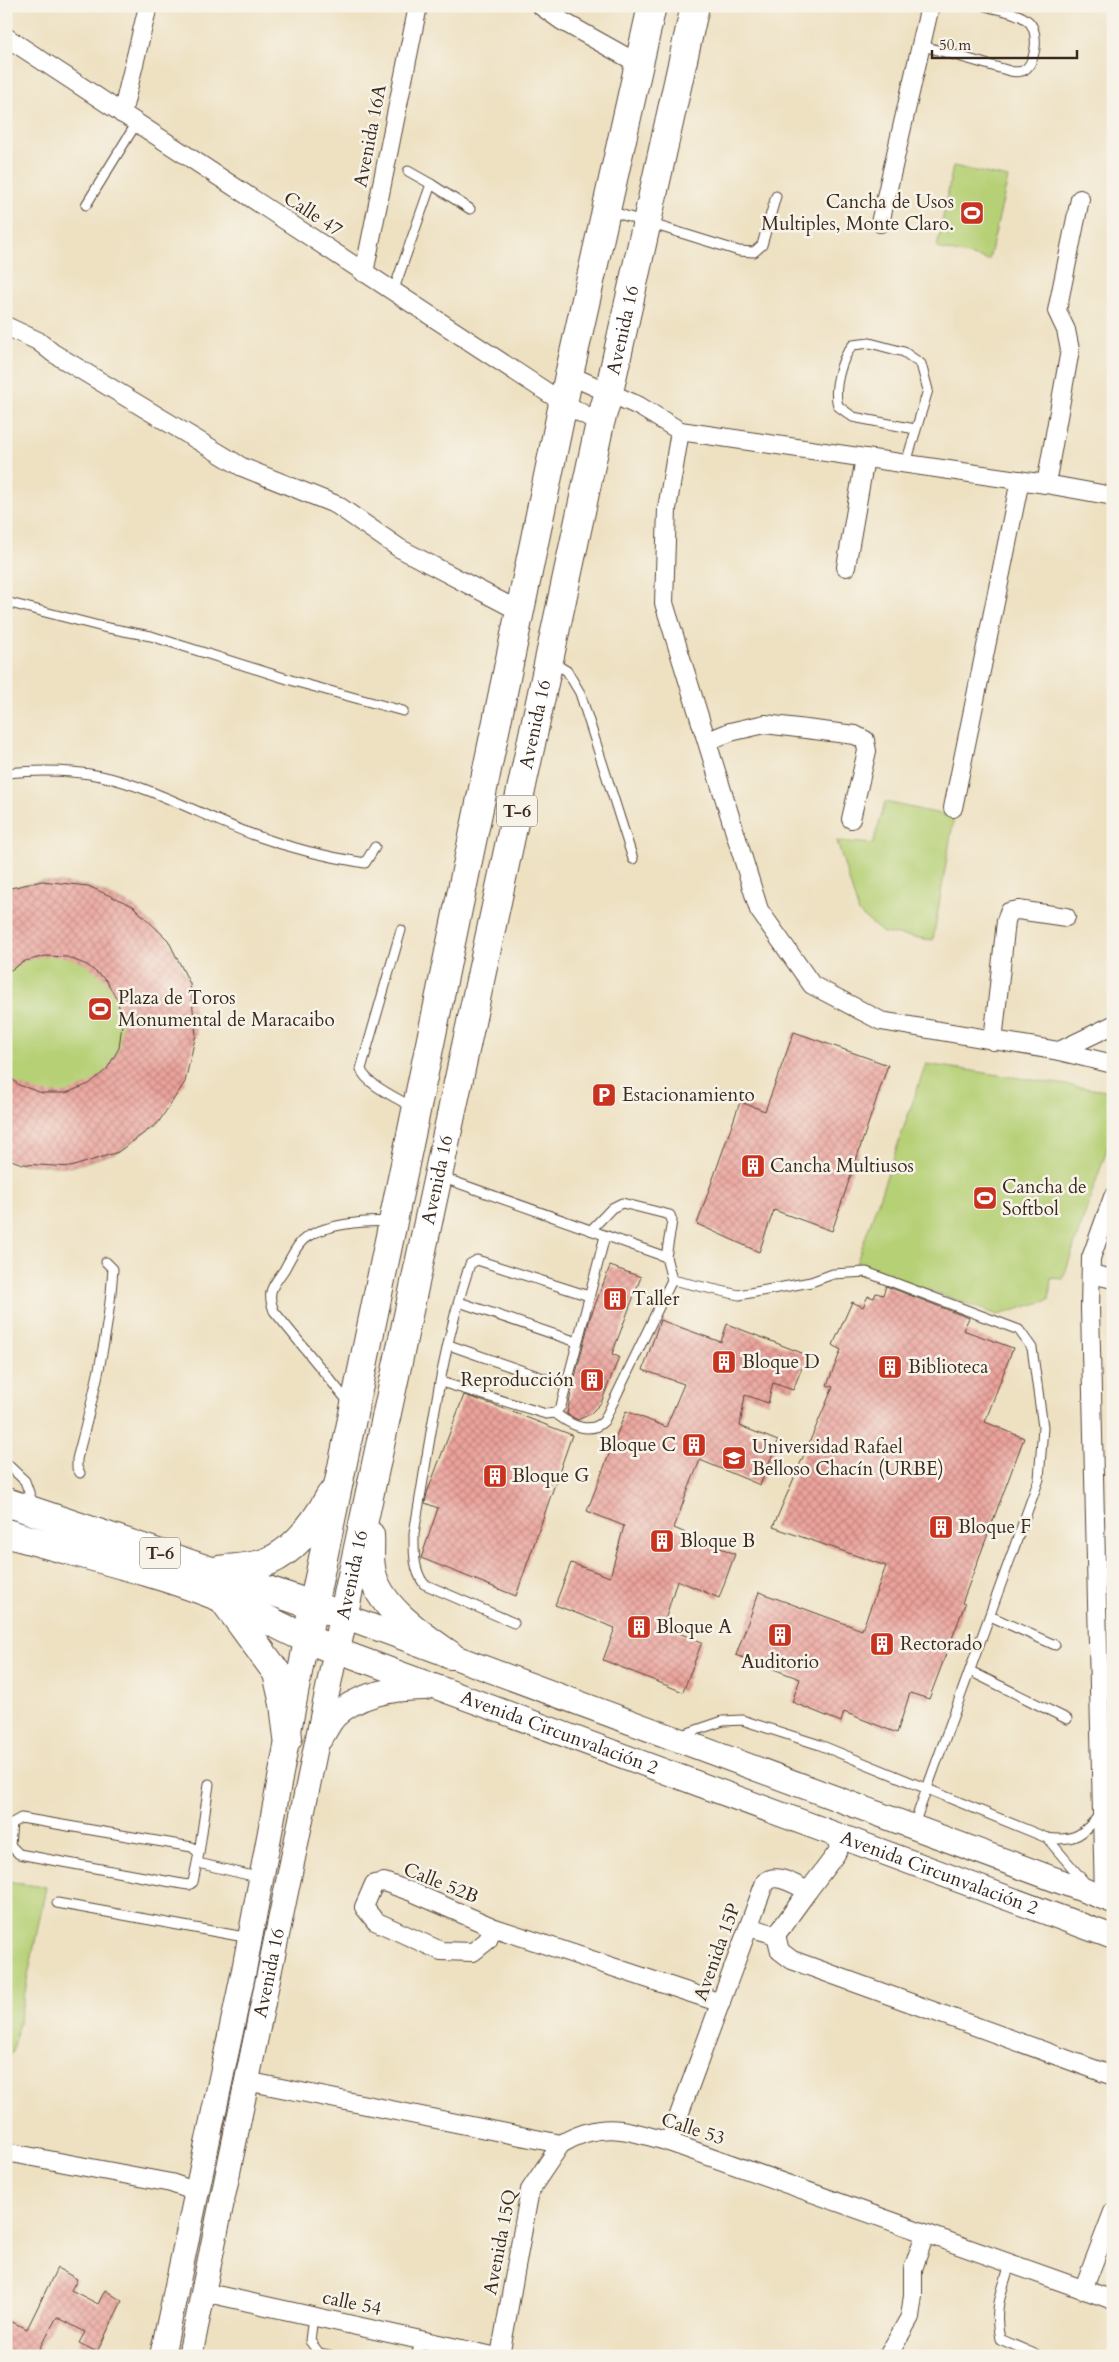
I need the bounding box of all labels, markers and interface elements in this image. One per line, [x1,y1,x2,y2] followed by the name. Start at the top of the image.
[932,28,1076,60] scale bar
[939,35,971,55] text: 50 m
[347,82,393,190] street label: Avenida 16A
[278,185,348,243] street label: Calle 47
[761,189,954,237] place label: Cancha de Usos Multiples, Monte Claro.
[959,200,985,226] sports icon: Cancha de Usos Multiples, Monte Claro.
[600,283,645,377] street label: Avenida 16
[513,677,557,771] street label: Avenida 16
[497,796,537,826] road number: T-6
[118,985,335,1033] place label: Plaza de Toros Monumental de Maracaibo
[87,996,113,1022] sports icon: Plaza de Toros Monumental de Maracaibo
[591,1082,617,1108] parking icon: Estacionamiento
[622,1082,755,1108] place label: Estacionamiento
[415,1133,459,1227] street label: Avenida 16
[740,1153,766,1179] building icon: Cancha Multiusos
[770,1153,914,1179] place label: Cancha Multiusos
[1002,1174,1087,1222] place label: Cancha de Softbol
[972,1185,998,1211] sports icon: Cancha de Softbol
[602,1286,628,1312] building icon: Taller
[632,1286,679,1312] place label: Taller
[711,1349,737,1375] building icon: Bloque D
[742,1349,820,1375] place label: Bloque D
[877,1354,903,1380] building icon: Biblioteca
[908,1354,988,1380] place label: Biblioteca
[461,1367,574,1393] place label: Reproducción
[579,1367,605,1393] building icon: Reproducción
[599,1432,676,1458] place label: Bloque C
[681,1432,707,1458] building icon: Bloque C
[752,1434,944,1482] place label: Universidad Rafael Belloso Chacín (URBE)
[721,1445,747,1471] school or university icon: Universidad Rafael Belloso Chacín (URBE)
[482,1463,508,1489] building icon: Bloque G
[512,1463,589,1489] place label: Bloque G
[928,1514,954,1540] building icon: Bloque F
[958,1514,1031,1540] place label: Bloque F
[330,1528,374,1622] street label: Avenida 16
[649,1528,675,1554] building icon: Bloque B
[680,1528,755,1554] place label: Bloque B
[140,1538,180,1569] road number: T-6
[626,1614,652,1640] building icon: Bloque A
[656,1614,732,1640] place label: Bloque A
[767,1622,793,1648] building icon: Auditorio
[869,1631,895,1657] building icon: Rectorado
[900,1631,982,1657] place label: Rectorado
[741,1649,819,1675] place label: Auditorio
[457,1684,662,1781] street label: Avenida Circunvalación 2
[837,1824,1042,1921] street label: Avenida Circunvalación 2
[400,1856,482,1910] street label: Calle 52B
[687,1900,747,2004] street label: Avenida 15P
[247,1926,291,2020] street label: Avenida 16
[658,2106,728,2152] street label: Calle 53
[477,2187,523,2297] street label: Avenida 15Q
[320,2284,384,2322] street label: calle 54

